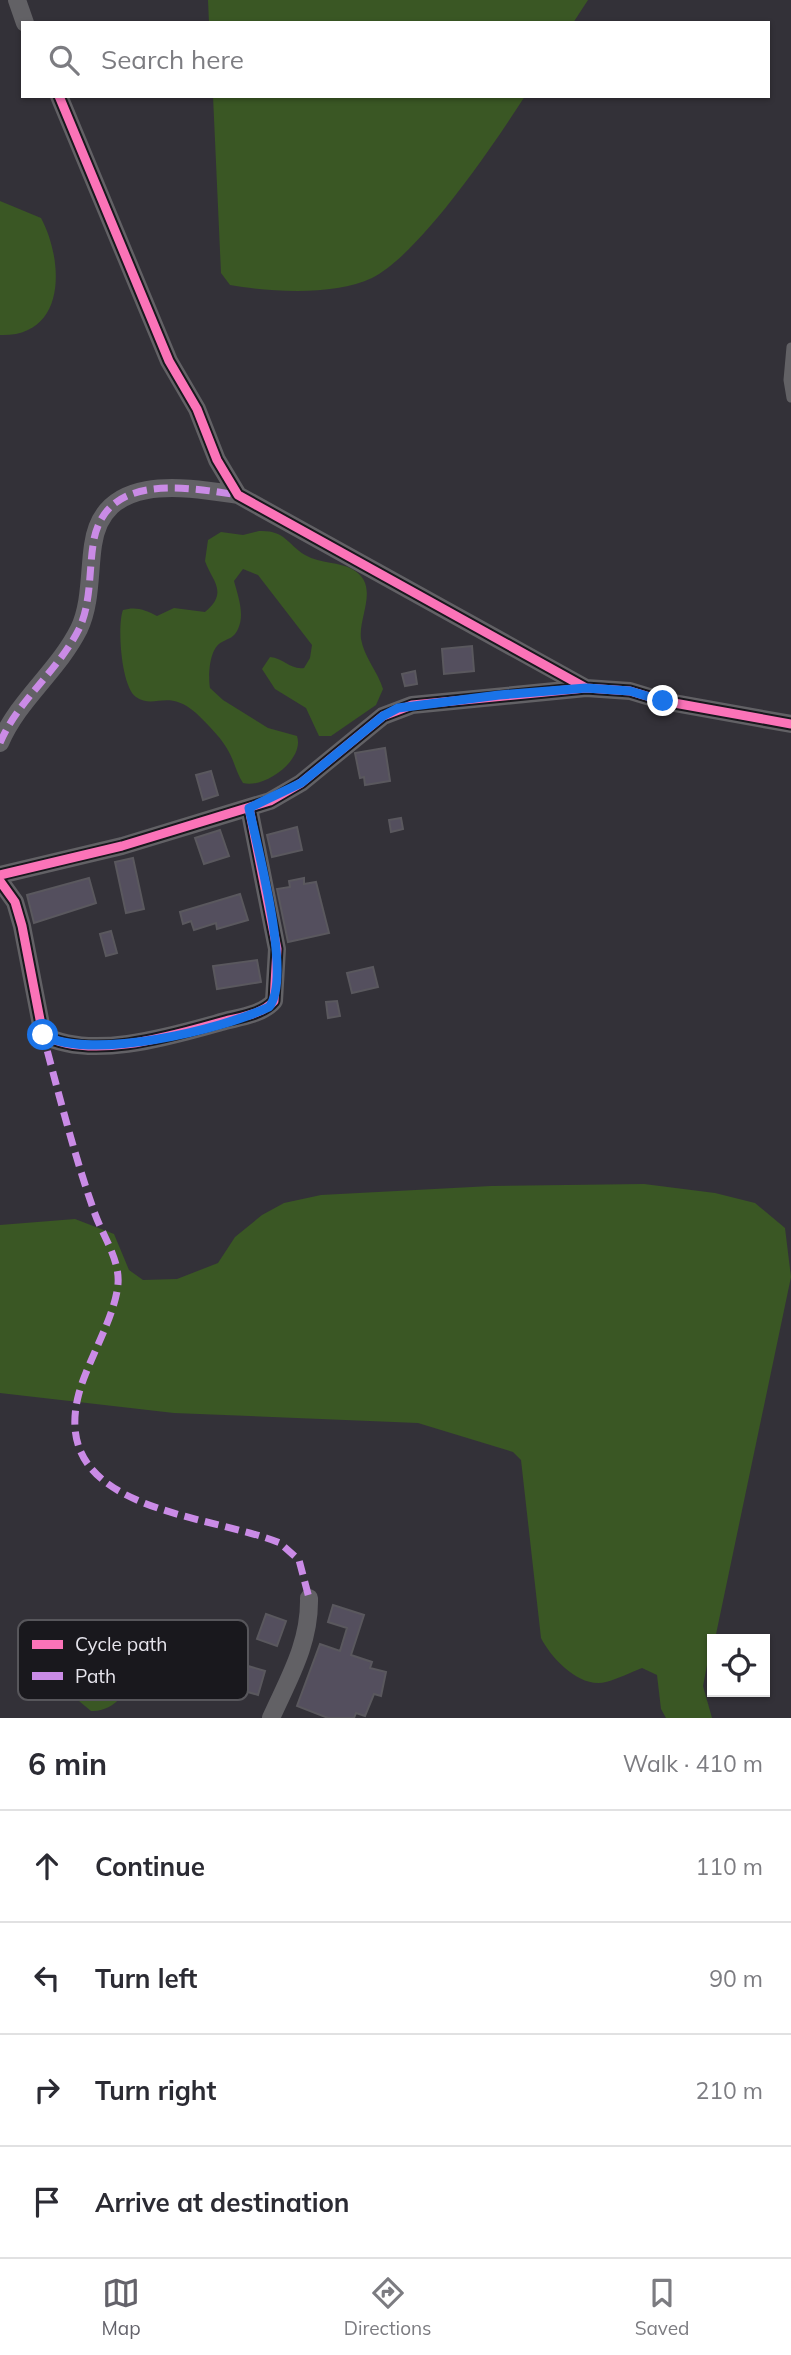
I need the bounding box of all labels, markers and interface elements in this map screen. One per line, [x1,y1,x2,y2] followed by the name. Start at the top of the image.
[21,21,770,98] search box
[45,41,83,79] icon: search
[101,43,244,76] text: Search here
[647,685,678,716] route end
[27,1019,58,1050] route start
[18,1620,248,1700] legend
[75,1632,167,1656] text: Cycle path
[707,1634,770,1697] map controls
[707,1634,770,1697] button: locate
[75,1664,116,1688] text: Path
[28,1745,107,1783] text: 6 min
[623,1749,763,1778] text: Walk · 410 m
[28,1847,66,1885] icon: ahead
[95,1850,205,1883] text: Continue
[695,1852,763,1881] text: 110 m
[28,1959,66,1997] icon: left
[95,1962,197,1995] text: Turn left
[709,1964,763,1993] text: 90 m
[28,2071,66,2109] icon: right
[95,2074,216,2107] text: Turn right
[695,2076,763,2105] text: 210 m
[28,2183,66,2221] icon: arrive
[95,2186,350,2219] text: Arrive at destination
[102,2274,141,2340] tab: Map
[344,2274,432,2340] tab: Directions
[635,2274,689,2340] tab: Saved

